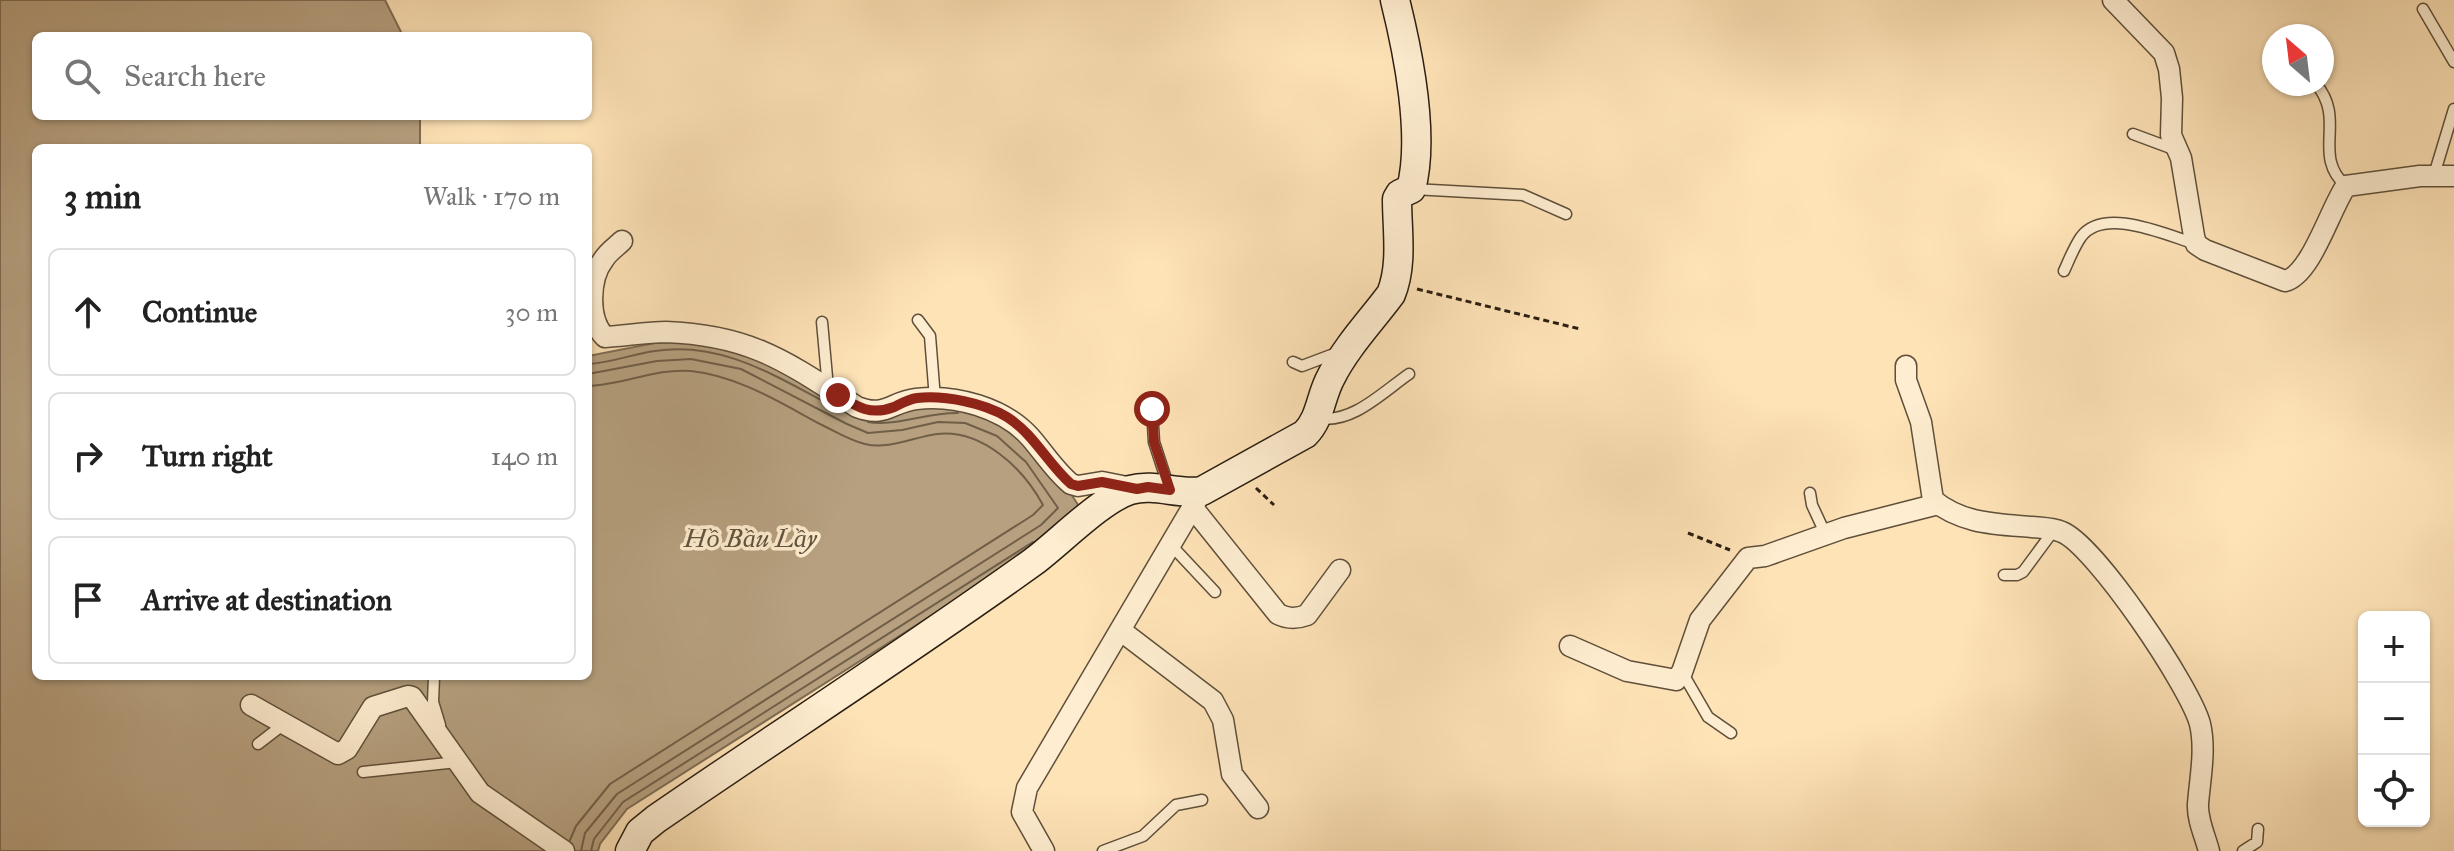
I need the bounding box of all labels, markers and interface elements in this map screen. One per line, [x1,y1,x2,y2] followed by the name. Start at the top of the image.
[2262,24,2334,96] north arrow
[32,32,592,120] search box
[60,54,104,98] icon: search
[124,58,266,94] text: Search here
[64,176,141,217] text: 3 min
[423,180,560,212] text: Walk · 170 m
[66,290,110,334] icon: ahead
[142,294,257,330] text: Continue
[505,296,558,328] text: 30 m
[820,377,856,413] route end
[1134,391,1170,427] route start
[66,434,110,478] icon: right
[142,438,273,474] text: Turn right
[491,440,558,472] text: 140 m
[683,522,818,554] water label: Hồ Bầu Lầy
[66,578,110,622] icon: arrive
[142,582,392,618] text: Arrive at destination
[2358,611,2430,827] map controls
[2358,611,2430,683] button: +
[2358,683,2430,755] button: −
[2358,755,2430,827] button: locate

